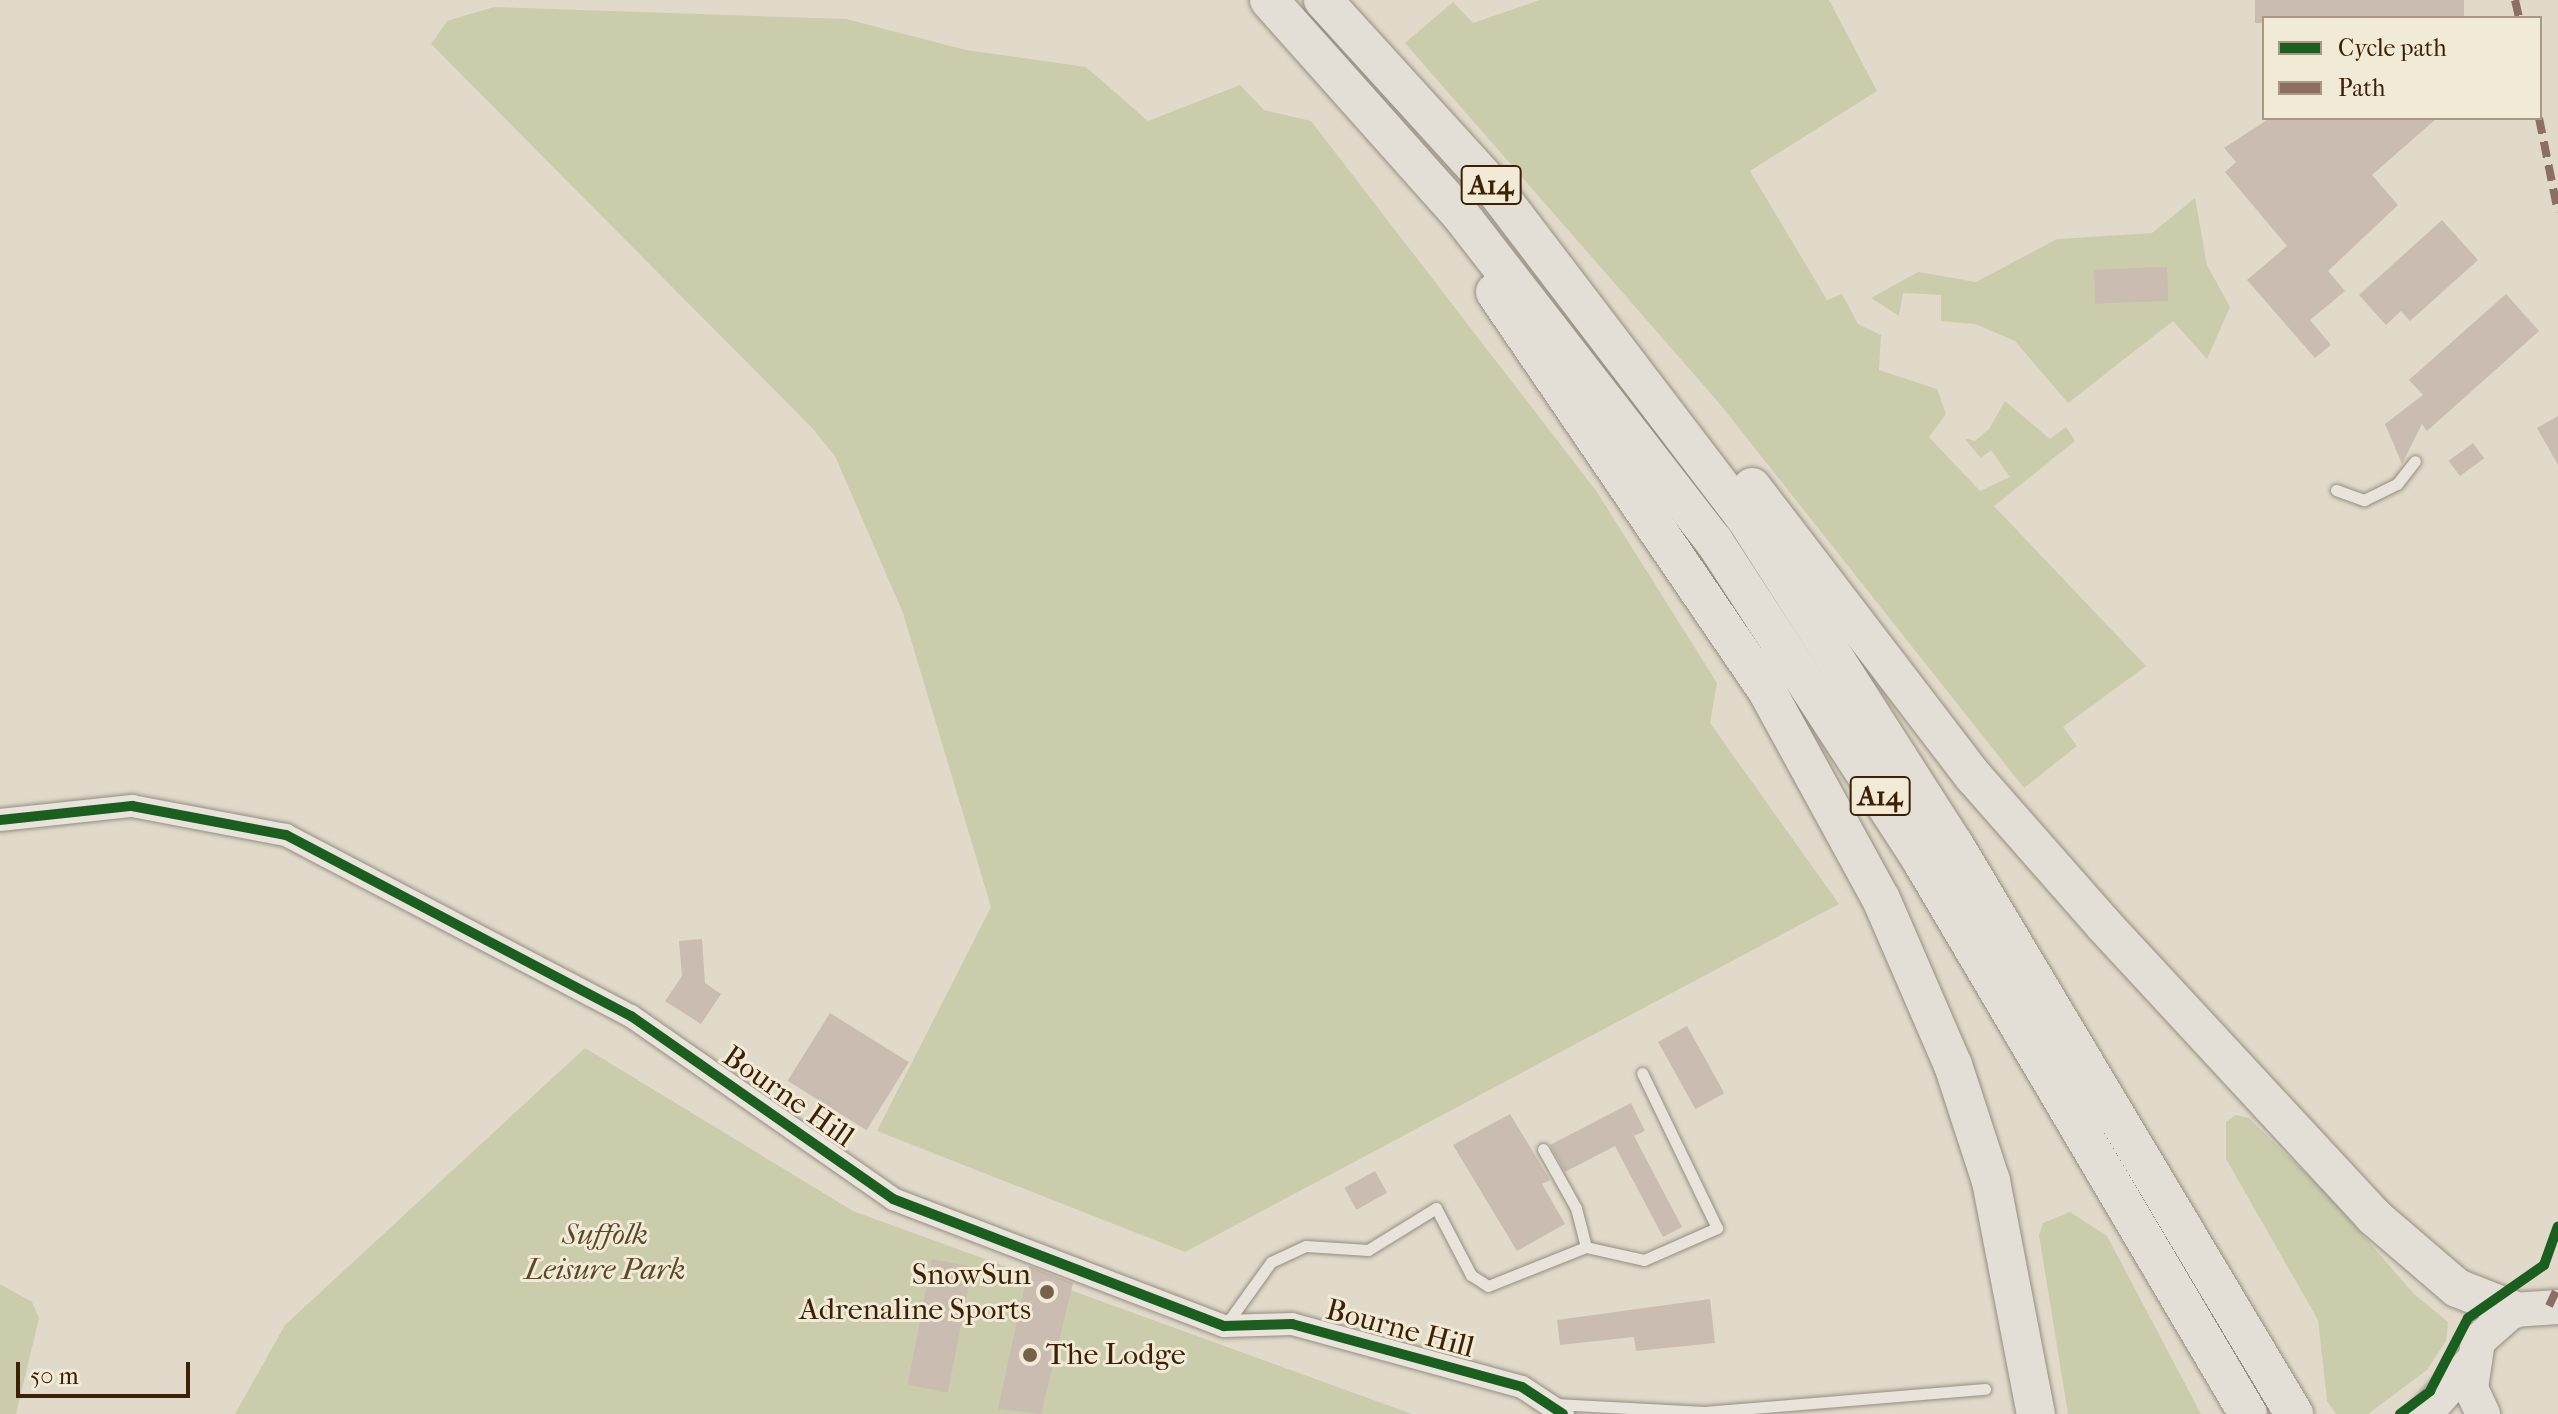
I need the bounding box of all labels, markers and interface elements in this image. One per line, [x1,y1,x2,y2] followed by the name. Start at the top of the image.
[2262,16,2542,120] legend
[2338,34,2447,62] text: Cycle path
[2338,74,2385,102] text: Path
[1459,161,1523,209] road number: A14
[1848,772,1912,820] road number: A14
[715,1039,861,1155] street label: Bourne Hill
[525,1217,685,1288] park label: Suffolk Leisure Park
[799,1257,1031,1328] place label: SnowSun Adrenaline Sports
[1038,1283,1056,1301] marker: SnowSun Adrenaline Sports
[1322,1292,1478,1366] street label: Bourne Hill
[1046,1337,1185,1373] place label: The Lodge
[20,1346,194,1396] scale bar
[1021,1346,1039,1364] marker: The Lodge
[30,1362,79,1390] text: 50 m

